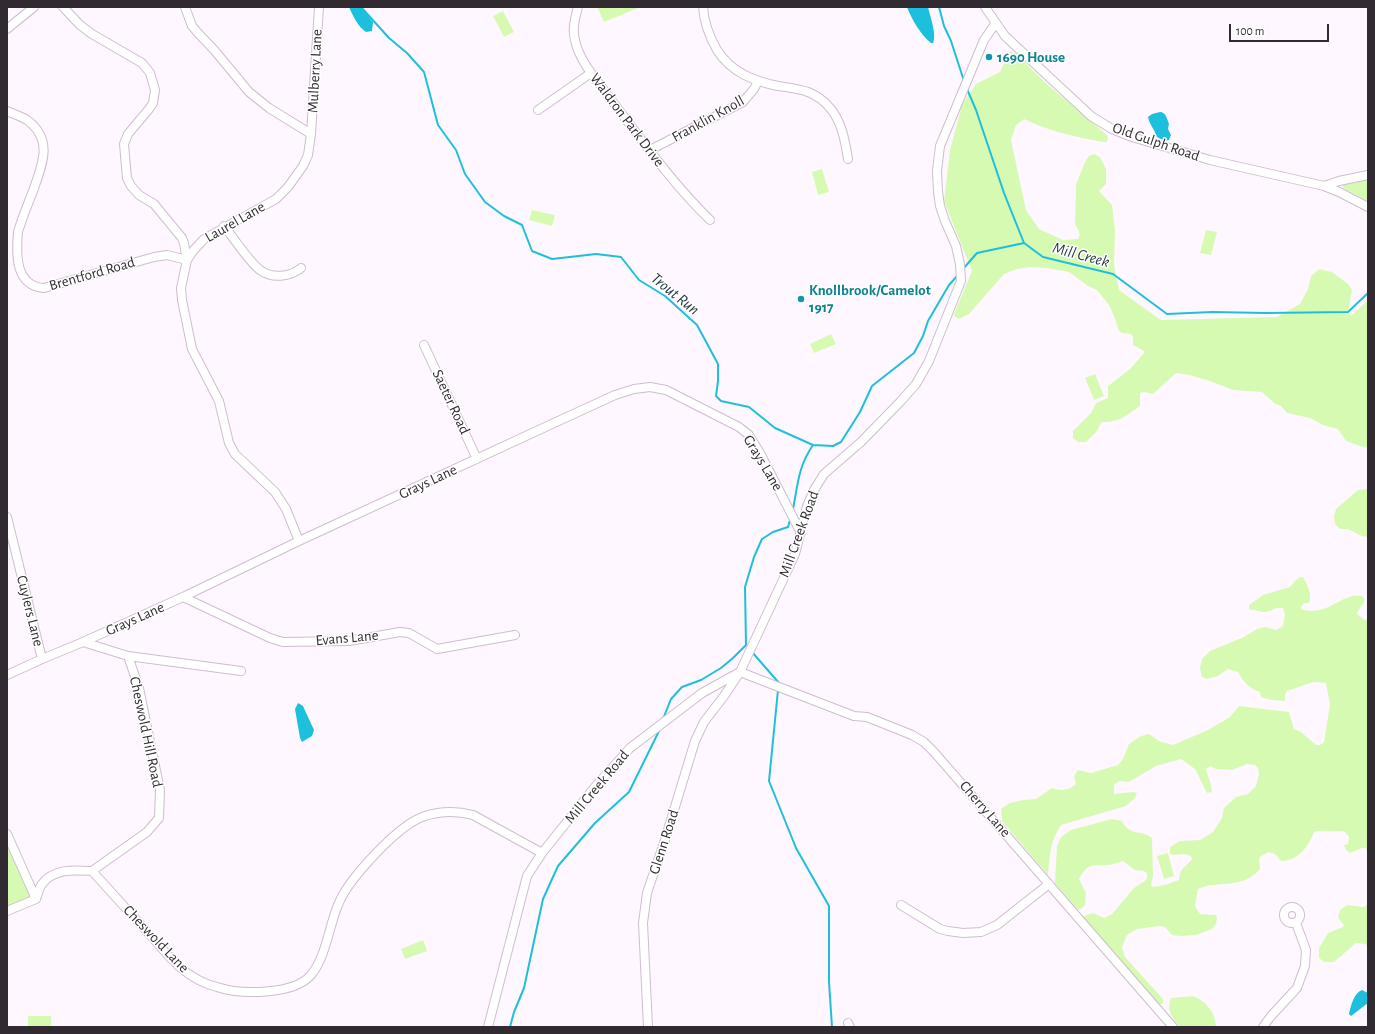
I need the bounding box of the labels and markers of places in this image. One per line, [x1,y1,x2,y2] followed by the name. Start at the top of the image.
[997,48,1065,66] place label: 1690 House
[984,52,994,62] marker: 1690 House
[809,281,931,316] place label: Knollbrook/Camelot 1917
[796,294,806,304] marker: Knollbrook/Camelot 1917

